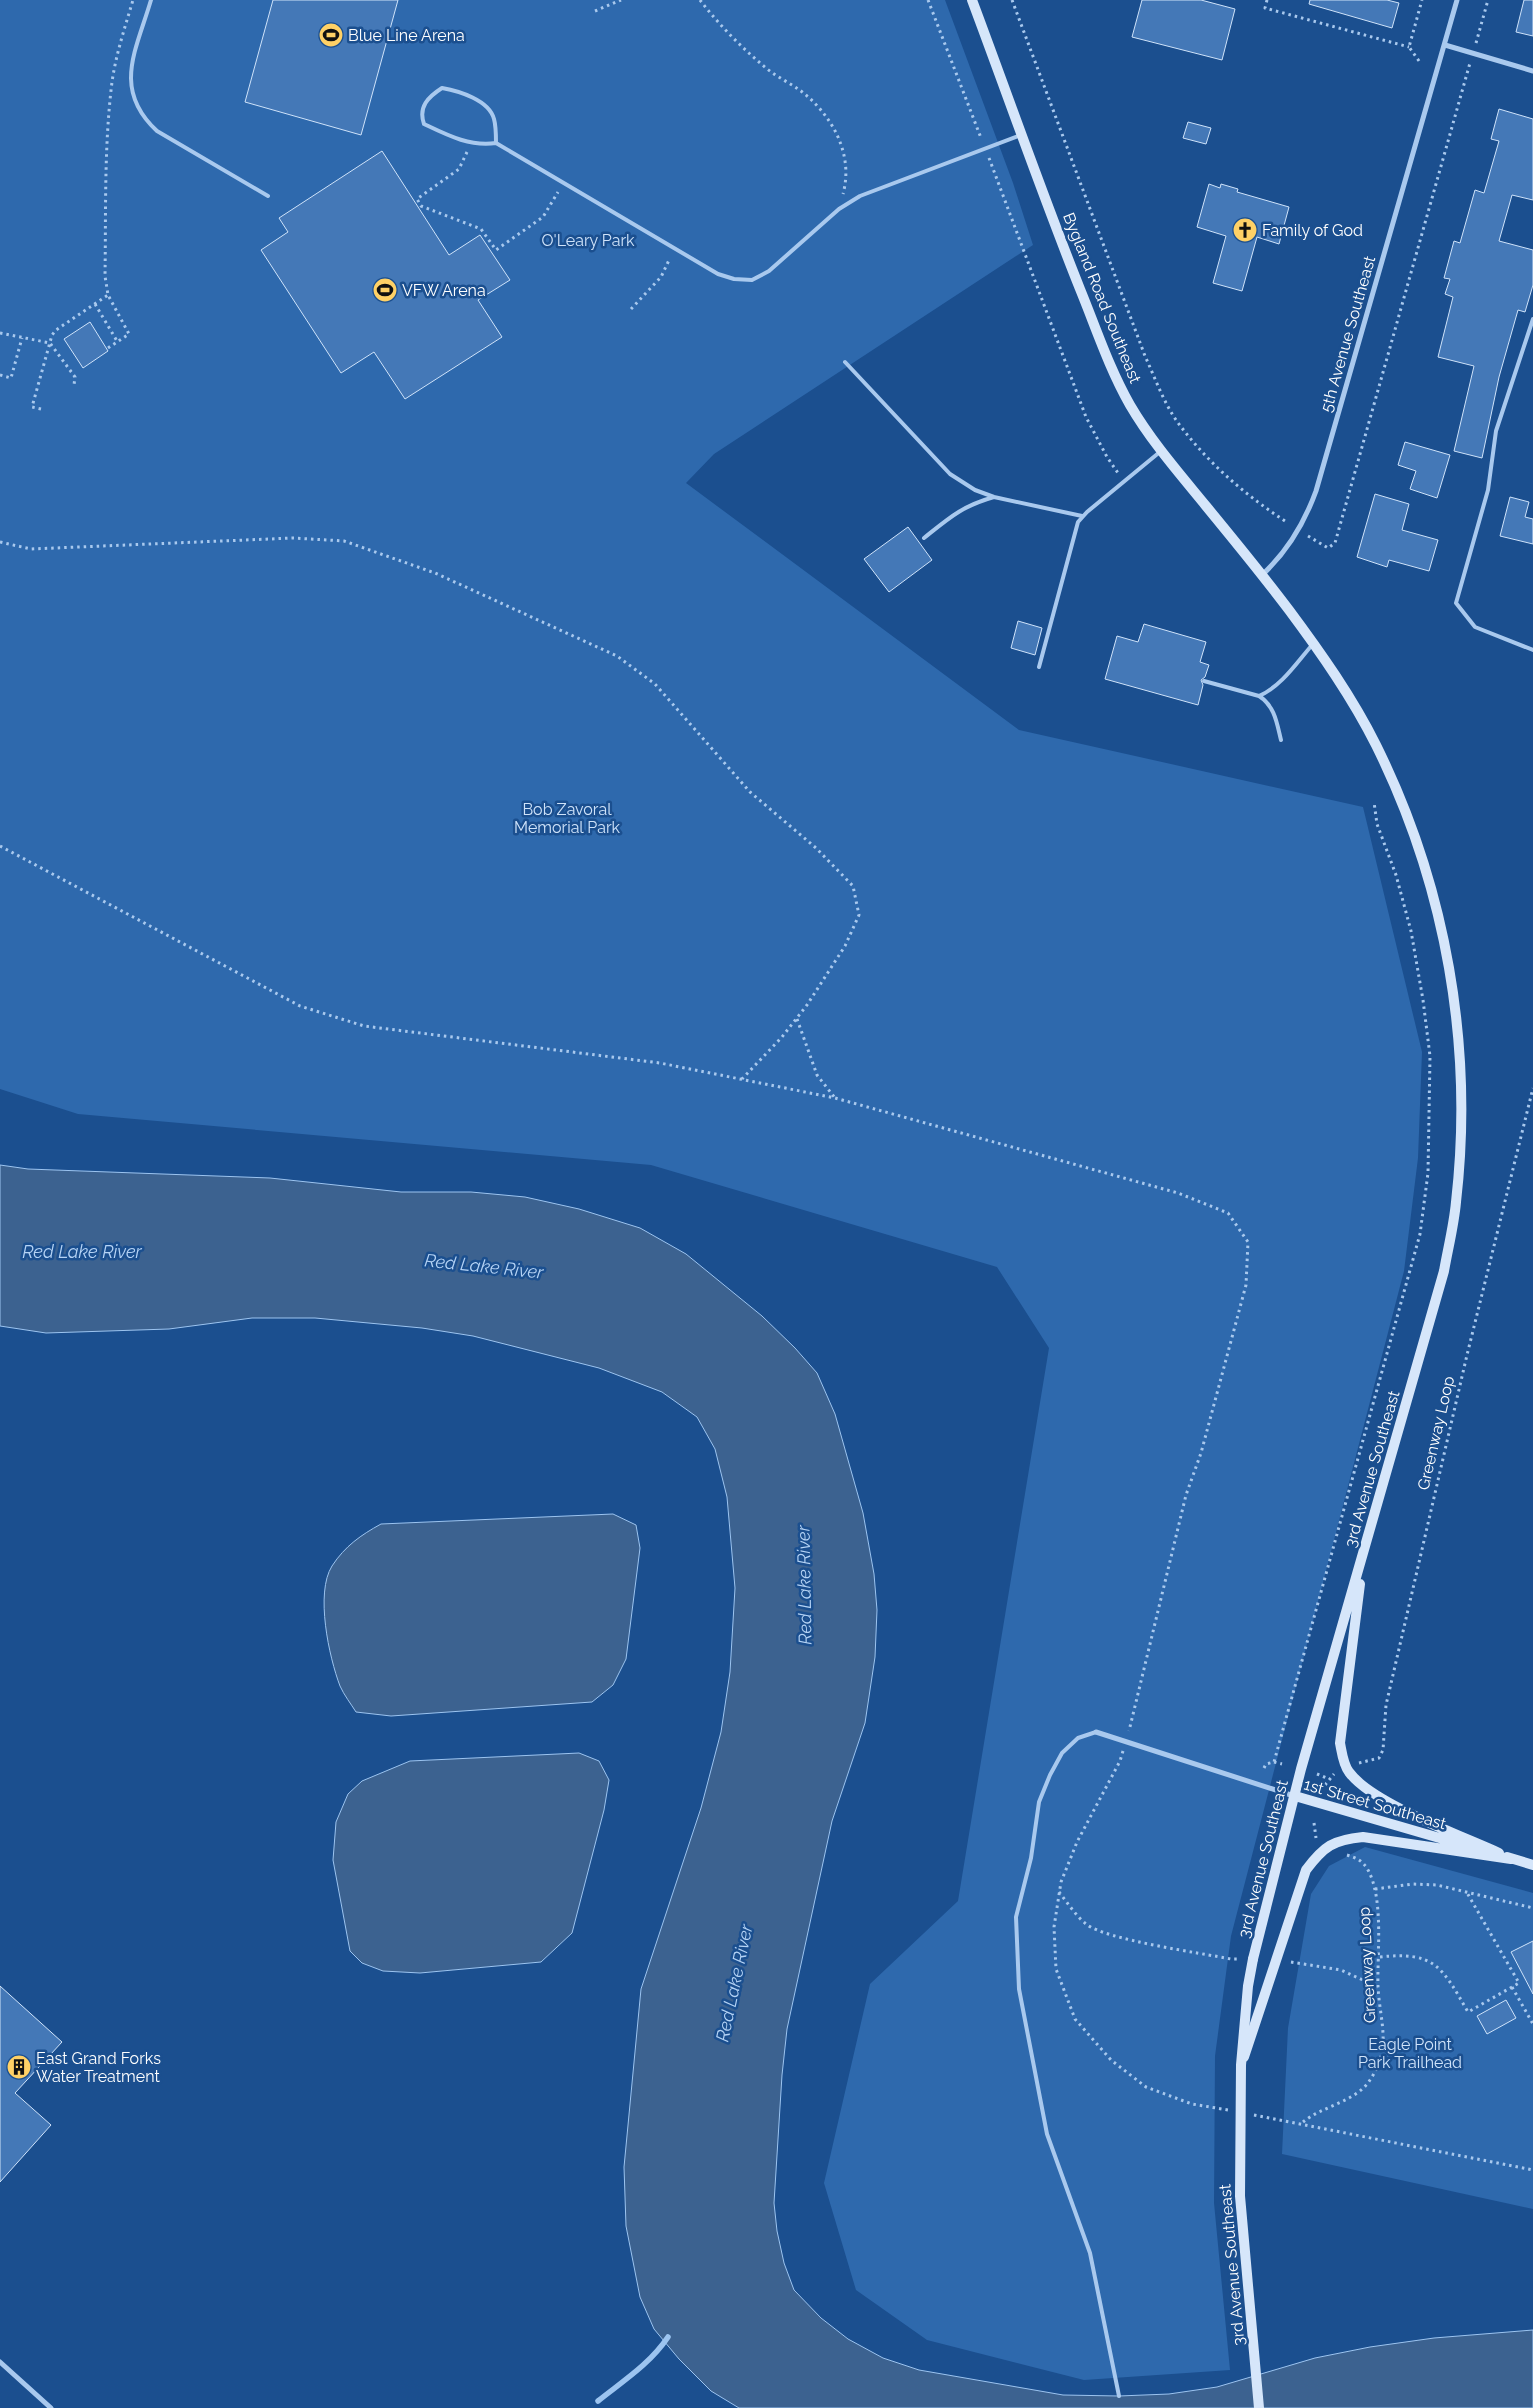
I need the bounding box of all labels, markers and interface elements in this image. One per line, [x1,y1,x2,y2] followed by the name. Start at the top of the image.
[318,22,344,48] sports icon: Blue Line Arena
[348,26,465,45] place label: Blue Line Arena
[1059,210,1145,387] street label: Bygland Road Southeast
[1232,217,1258,243] church icon: Family of God
[1262,221,1363,240] place label: Family of God
[541,231,635,250] park label: O'Leary Park
[1317,253,1380,414] street label: 5th Avenue Southeast
[372,277,398,303] sports icon: VFW Arena
[402,281,486,300] place label: VFW Arena
[514,800,620,837] park label: Bob Zavoral Memorial Park
[22,1241,143,1262] water label: Red Lake River
[423,1249,545,1283] water label: Red Lake River
[1414,1374,1458,1492] street label: Greenway Loop
[1340,1388,1404,1550] street label: 3rd Avenue Southeast
[792,1524,816,1645] water label: Red Lake River
[1302,1775,1449,1834] street label: 1st Street Southeast
[1234,1777,1292,1940] street label: 3rd Avenue Southeast
[1354,1906,1380,2024] street label: Greenway Loop
[711,1922,757,2044] water label: Red Lake River
[1358,2035,1462,2072] park label: Eagle Point Park Trailhead
[36,2049,161,2086] place label: East Grand Forks Water Treatment
[6,2054,32,2080] building icon: East Grand Forks Water Treatment
[1215,2183,1249,2347] street label: 3rd Avenue Southeast

